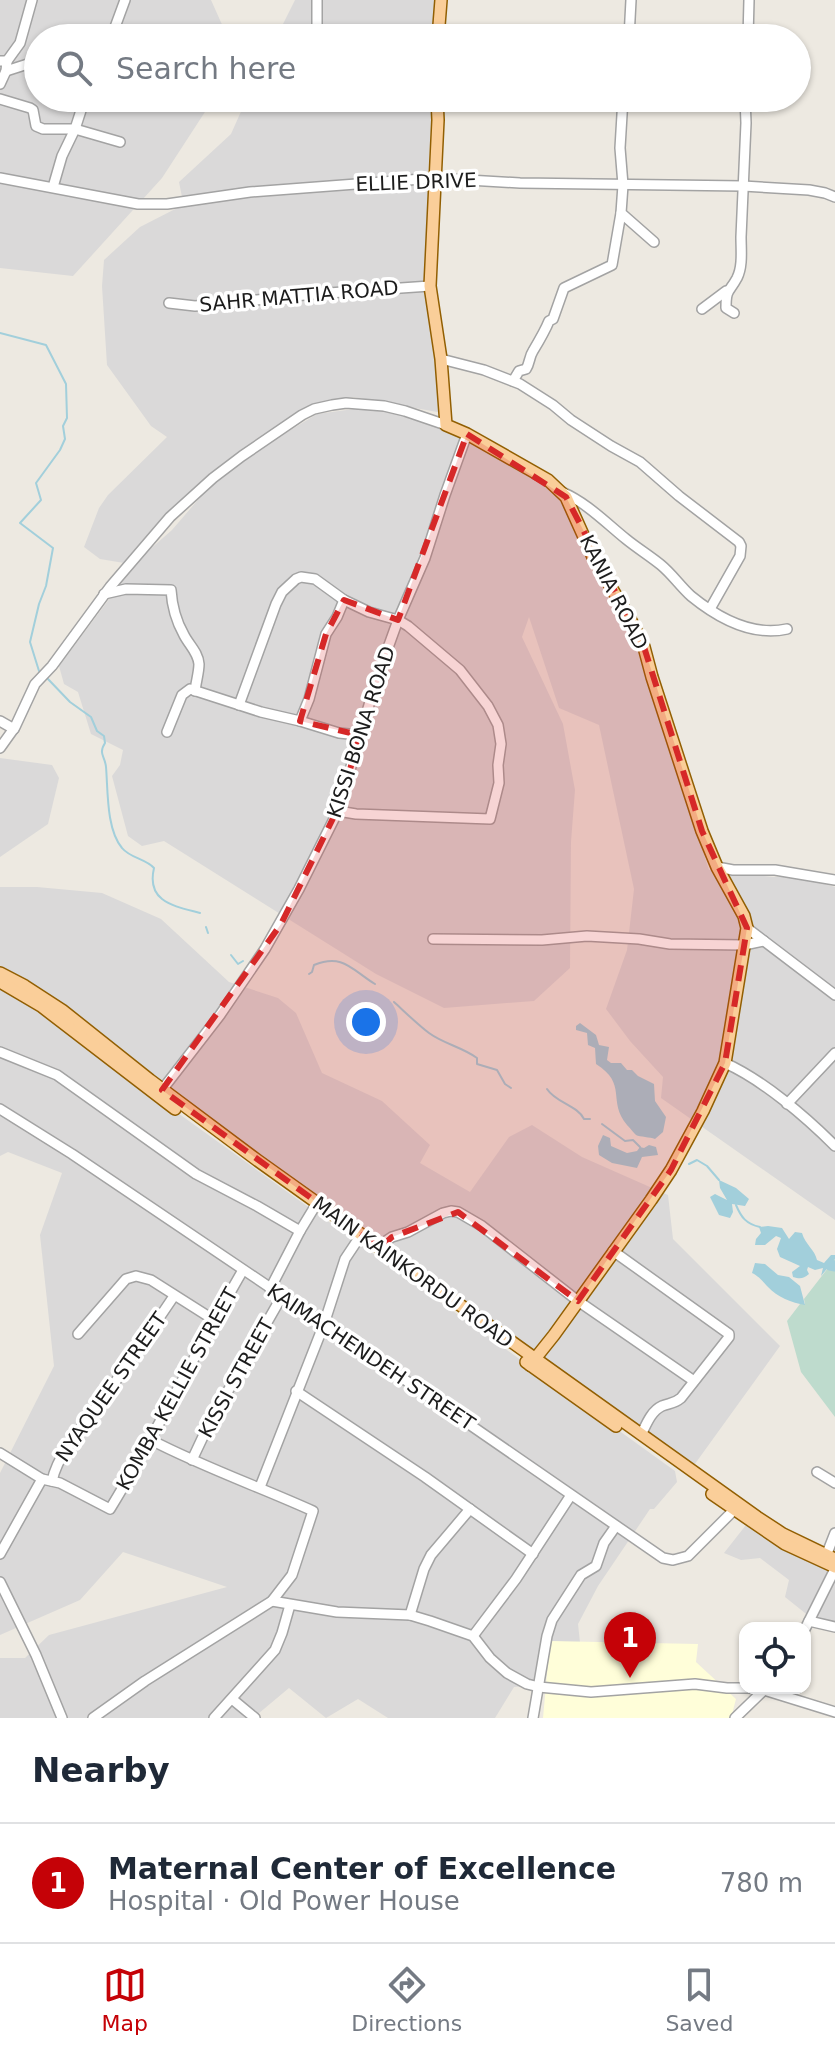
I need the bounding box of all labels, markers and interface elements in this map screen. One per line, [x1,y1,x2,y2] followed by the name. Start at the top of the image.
[24,24,811,112] search box
[52,46,96,90] icon: search
[116,51,296,86] text: Search here
[355,168,477,196] street label: ELLIE DRIVE
[198,275,400,317] street label: SAHR MATTIA ROAD
[575,531,653,653] street label: KANIA ROAD
[322,643,400,821] street label: KISSI BONA ROAD
[346,1002,386,1042] your location
[308,1191,518,1353] street label: MAIN KAINKORDU ROAD
[263,1278,480,1436] street label: KAIMACHENDEH STREET
[111,1283,243,1495] street label: KOMBA KELLIE STREET
[50,1307,172,1466] street label: NYAQUEE STREET
[193,1313,279,1442] street label: KISSI STREET
[604,1612,656,1678] pin: 1
[739,1622,811,1694] map controls
[739,1622,811,1694] button: locate
[32,1750,170,1790] text: Nearby
[108,1851,616,1886] text: Maternal Center of Excellence
[49,1868,67,1898] text: 1
[720,1868,803,1898] text: 780 m
[108,1886,460,1916] text: Hospital · Old Power House
[102,1963,148,2036] tab: Map
[351,1963,462,2036] tab: Directions
[665,1963,733,2036] tab: Saved

